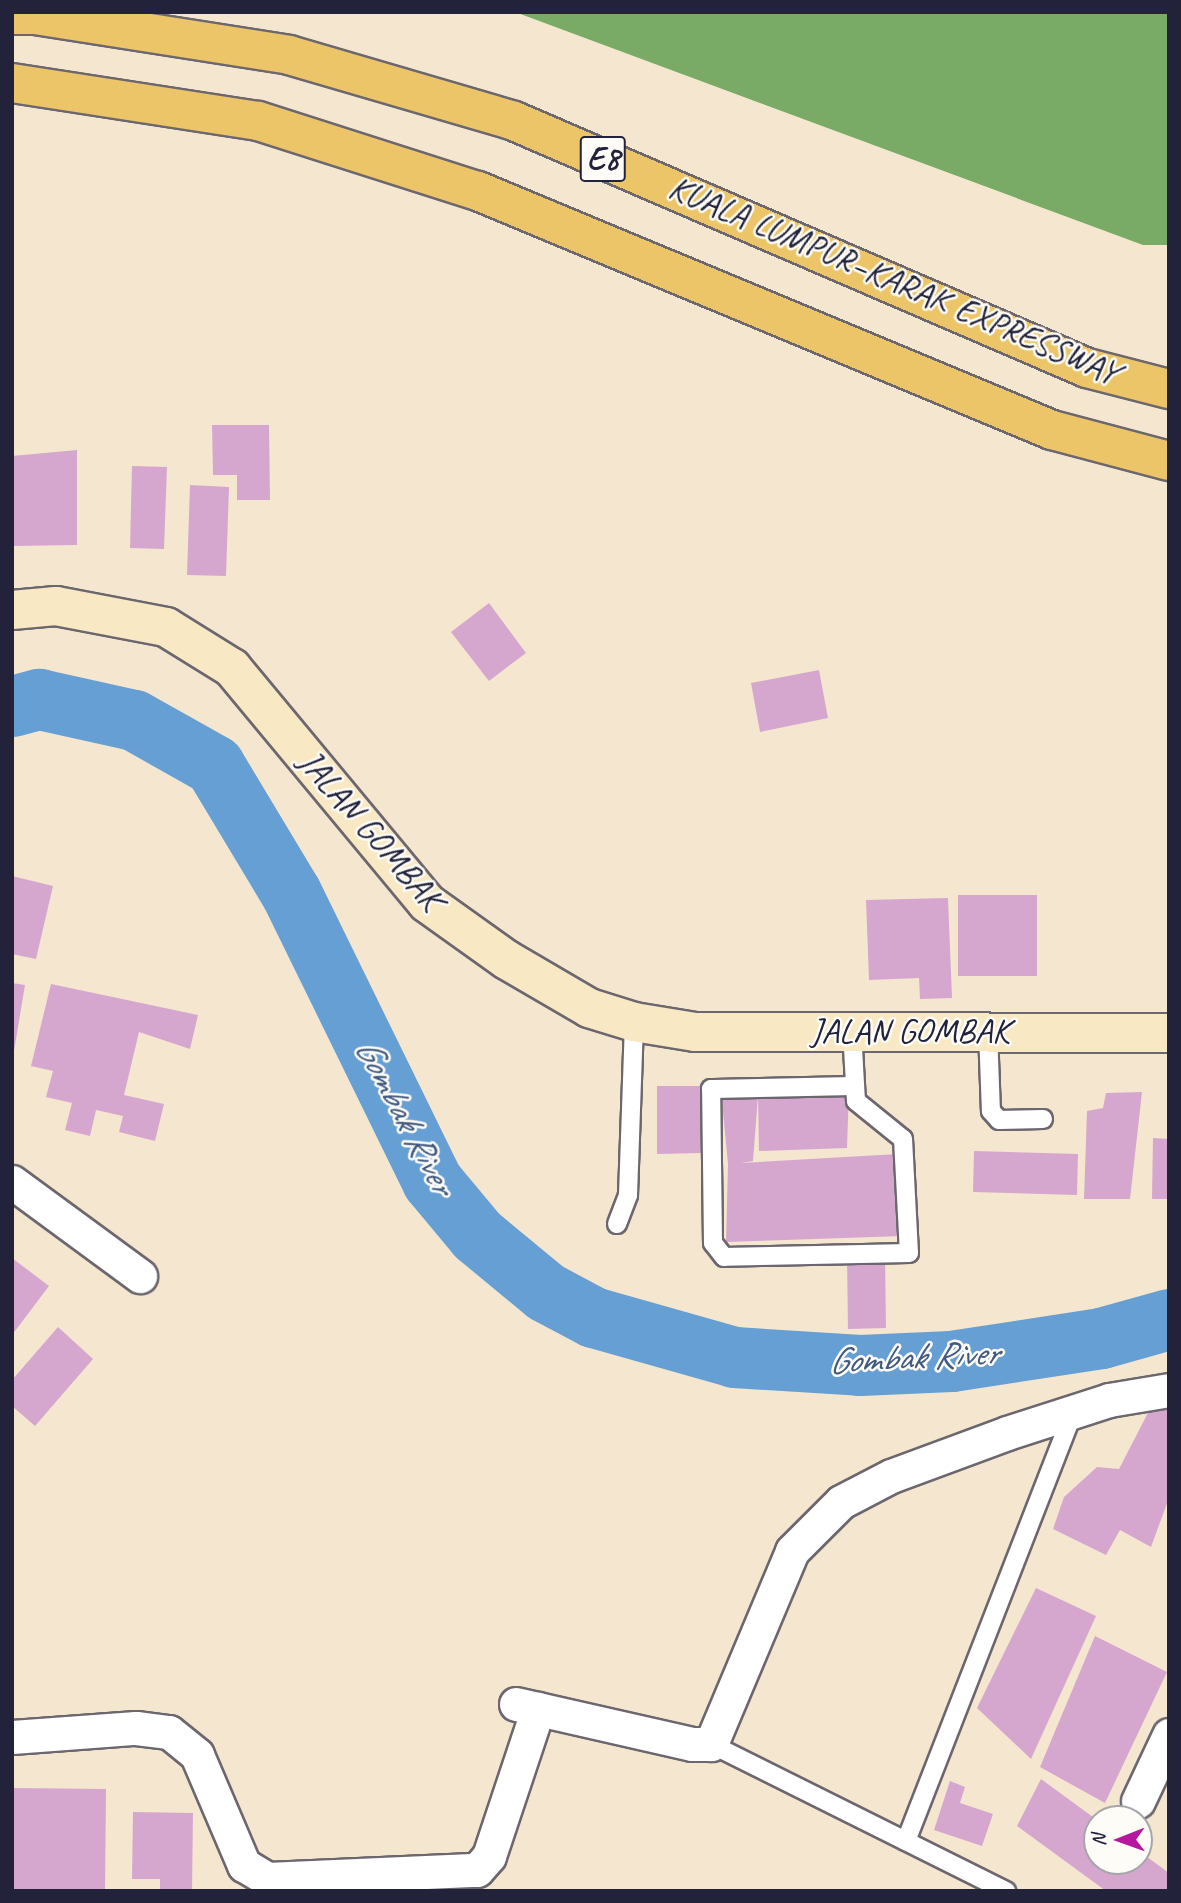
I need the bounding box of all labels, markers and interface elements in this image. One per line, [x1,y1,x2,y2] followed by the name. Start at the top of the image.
[578,130,628,188] road number: E8
[663,166,1125,394] street label: KUALA LUMPUR–KARAK EXPRESSWAY
[290,741,452,919] street label: JALAN GOMBAK
[810,1010,1010,1052] street label: JALAN GOMBAK
[346,1031,464,1201] water label: Gombak River
[827,1330,999,1384] water label: Gombak River
[1083,1805,1153,1875] north arrow
[1087,1834,1111,1846] text: N

